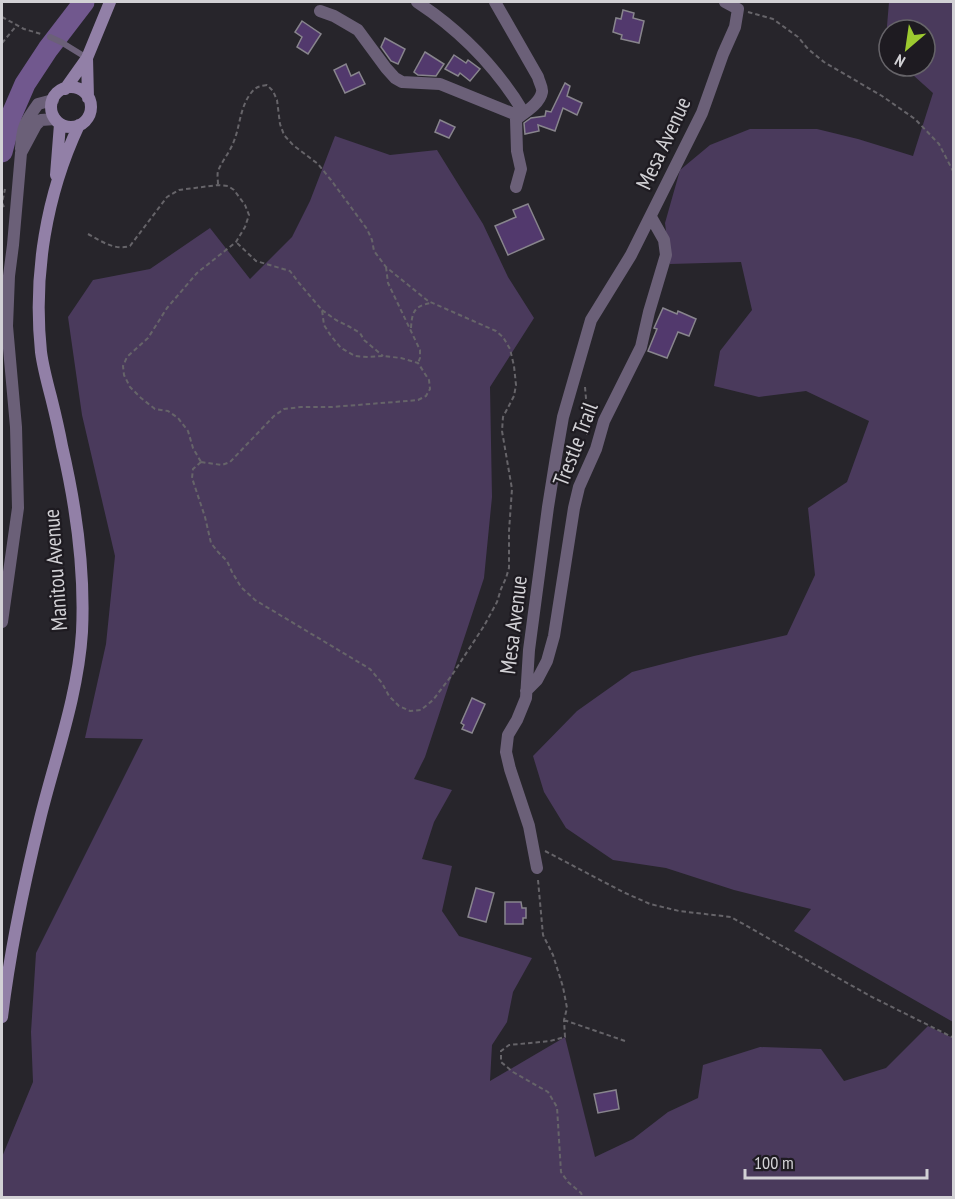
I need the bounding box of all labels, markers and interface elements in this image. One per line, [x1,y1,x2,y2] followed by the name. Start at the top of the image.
[877,18,937,78] north arrow
[891,50,908,72] text: N
[629,92,697,194] street label: Mesa Avenue
[546,397,604,490] street label: Trestle Trail
[37,508,73,632] street label: Manitou Avenue
[493,574,533,676] street label: Mesa Avenue
[745,1142,926,1180] scale bar
[754,1151,794,1174] text: 100 m

